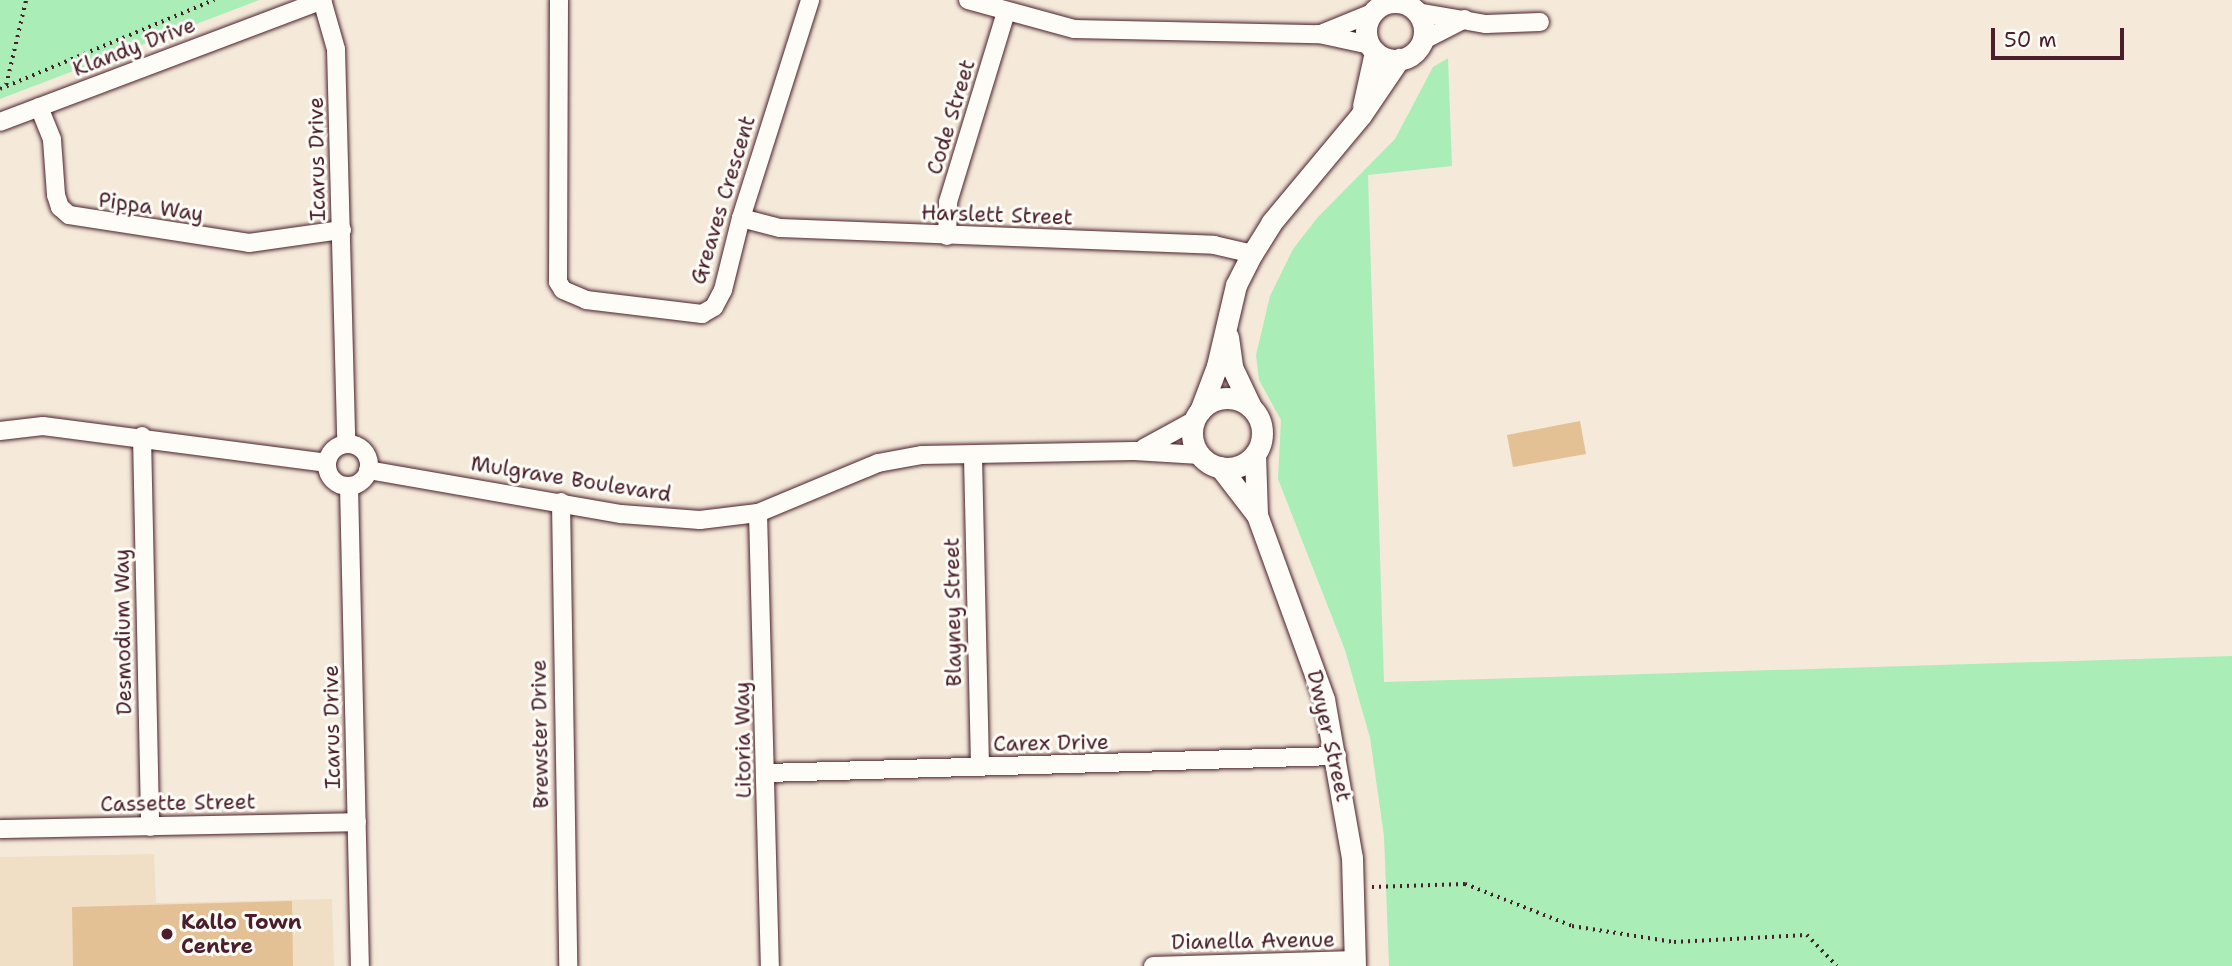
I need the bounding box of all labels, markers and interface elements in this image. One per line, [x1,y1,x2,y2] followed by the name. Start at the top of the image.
[69,12,199,82] street label: Klandy Drive
[1994,14,2127,58] scale bar
[2004,26,2057,54] text: 50 m
[922,56,980,178] street label: Code Street
[303,97,331,221] street label: Icarus Drive
[685,113,761,287] street label: Greaves Crescent
[97,187,205,227] street label: Pippa Way
[921,200,1073,230] street label: Harslett Street
[469,451,673,507] street label: Mulgrave Boulevard
[939,537,967,687] street label: Blayney Street
[109,549,137,715] street label: Desmodium Way
[526,659,554,809] street label: Brewster Drive
[318,665,346,789] street label: Icarus Drive
[1302,668,1356,804] street label: Dwyer Street
[729,681,757,799] street label: Litoria Way
[993,729,1109,757] street label: Carex Drive
[100,789,256,817] street label: Cassette Street
[181,909,302,959] place label: Kallo Town Centre
[159,926,175,942] marker: Kallo Town Centre
[1171,927,1335,955] street label: Dianella Avenue

